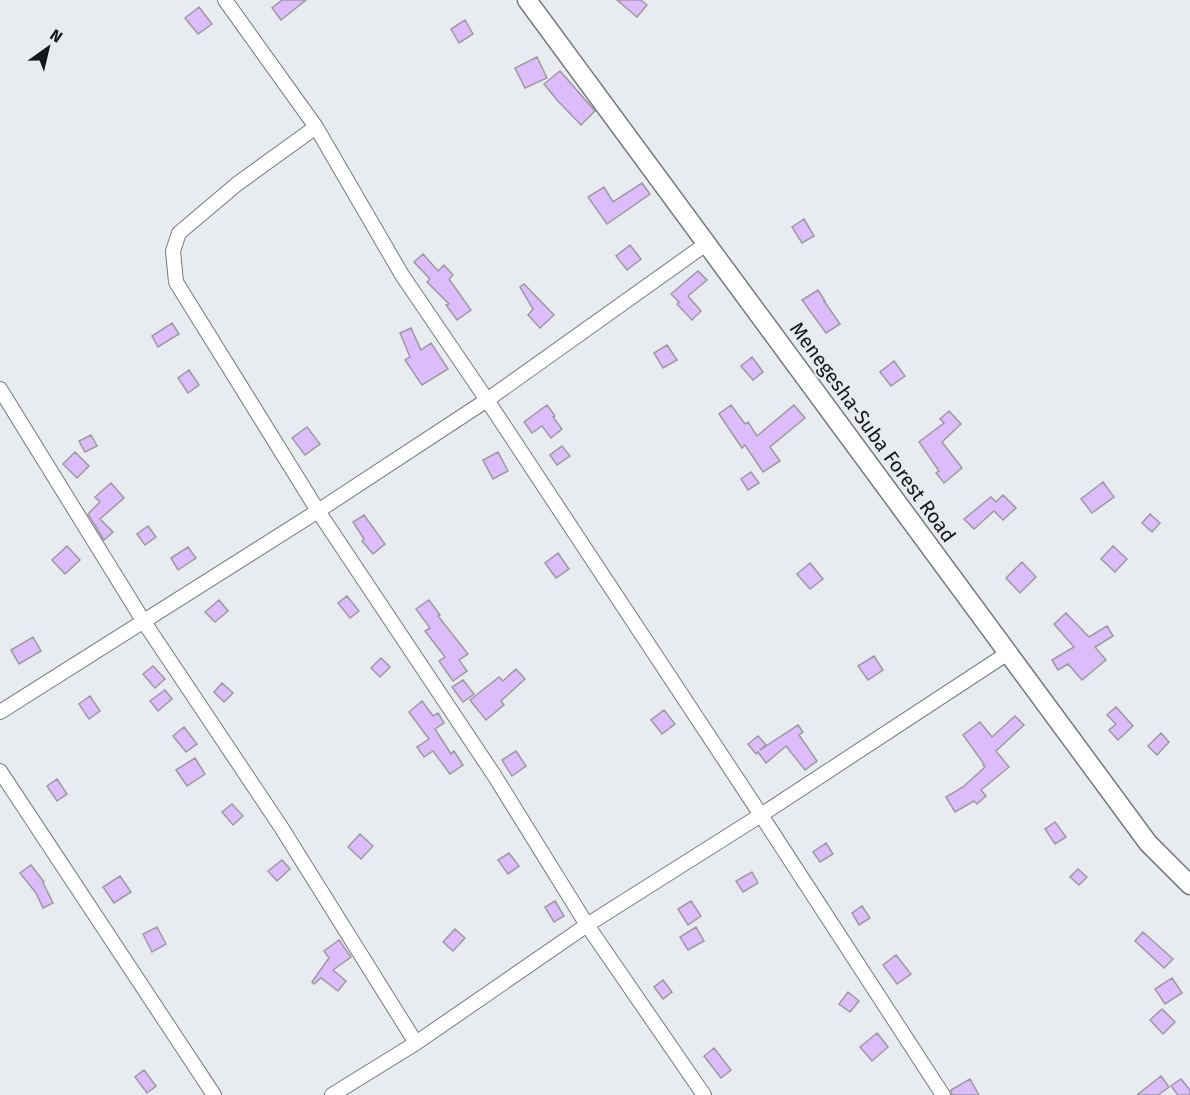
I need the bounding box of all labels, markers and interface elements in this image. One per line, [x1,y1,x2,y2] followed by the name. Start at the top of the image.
[18,18,78,78] north arrow
[46,25,66,47] text: N
[785,317,961,547] street label: Menegesha-Suba Forest Road

